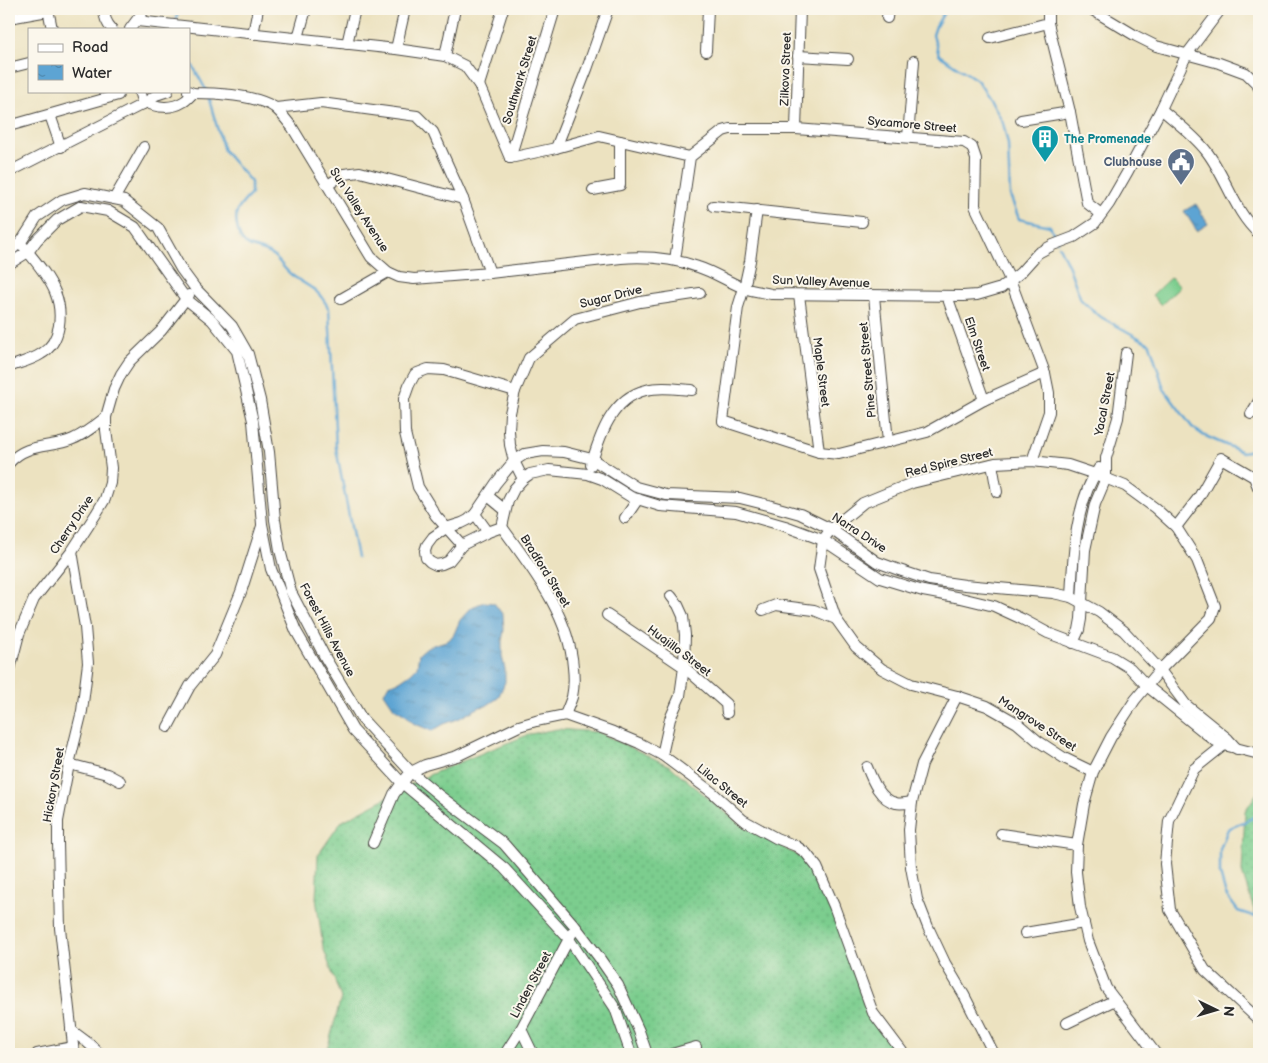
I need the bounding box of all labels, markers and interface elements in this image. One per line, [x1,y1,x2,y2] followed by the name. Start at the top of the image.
[28,28,190,92] legend
[777,32,795,107] street label: Zilkova Street
[499,34,541,126] street label: Southwark Street
[72,38,108,57] text: Road
[72,64,112,83] text: Water
[867,114,958,136] street label: Sycamore Street
[1030,124,1060,163] building icon: The Promenade
[1064,132,1151,147] place label: The Promenade
[1166,147,1196,186] public building icon: Clubhouse
[1104,155,1162,170] place label: Clubhouse
[326,165,392,255] street label: Sun Valley Avenue
[772,273,870,291] street label: Sun Valley Avenue
[578,282,644,312] street label: Sugar Drive
[961,315,993,373] street label: Elm Street
[856,321,880,419] street label: Pine Street Street
[809,336,833,408] street label: Maple Street
[1091,371,1119,438] street label: Yacal Street
[904,445,995,481] street label: Red Spire Street
[47,493,97,557] street label: Cherry Drive
[829,510,889,556] street label: Narra Drive
[517,532,574,610] street label: Bradford Street
[296,581,358,679] street label: Forest Hills Avenue
[644,622,714,680] street label: Huajillo Street
[995,693,1079,755] street label: Mangrove Street
[40,746,68,824] street label: Hickory Street
[693,761,751,811] street label: Lilac Street
[507,949,555,1021] street label: Linden Street
[1190,986,1240,1036] north arrow
[1220,1005,1237,1017] text: N

